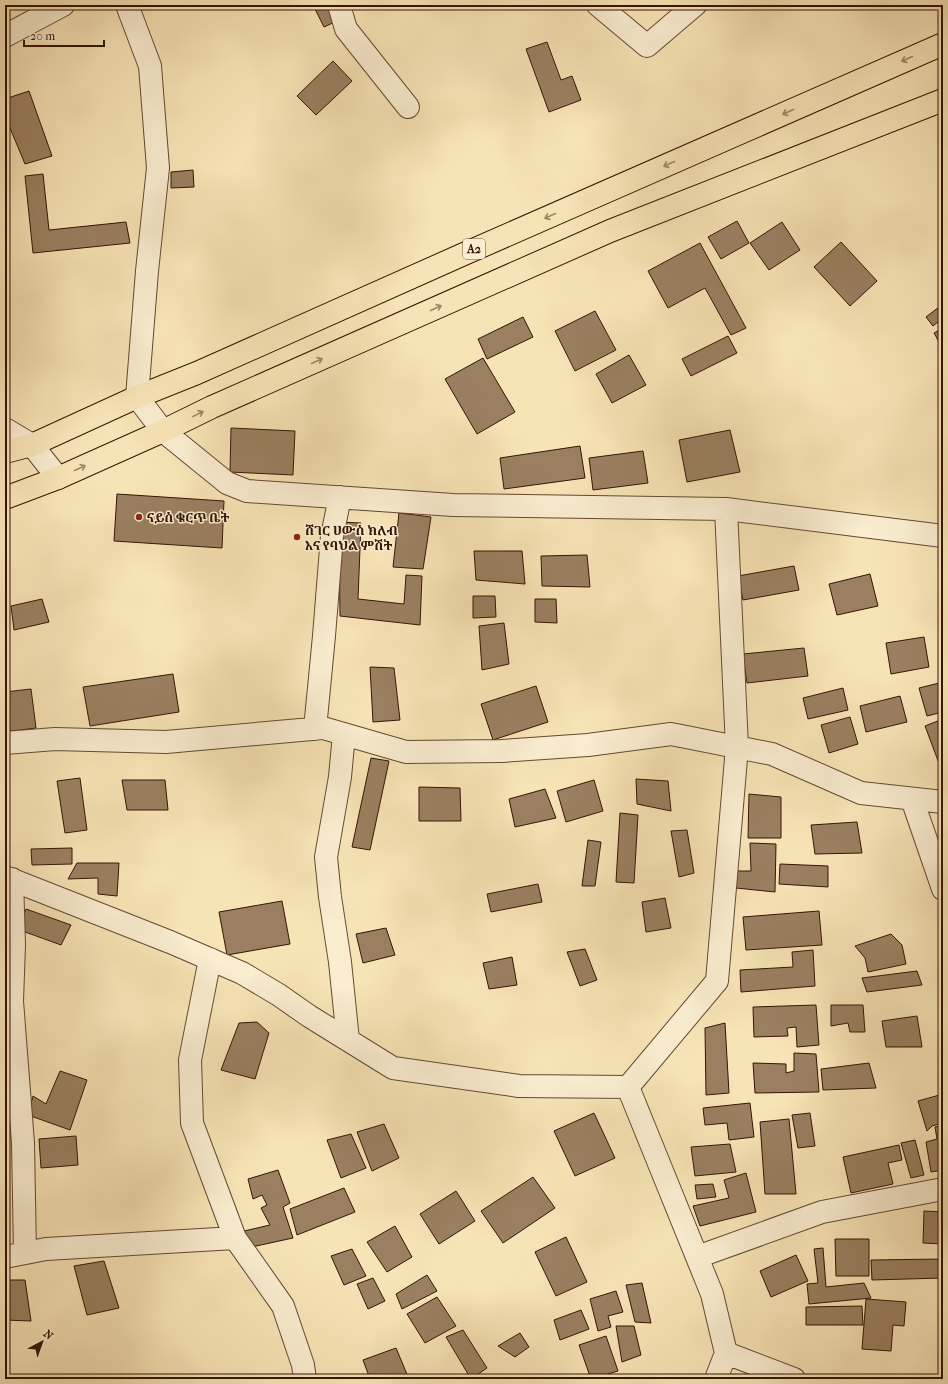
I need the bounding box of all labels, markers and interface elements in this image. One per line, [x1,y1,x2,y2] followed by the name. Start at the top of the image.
[24,22,104,48] scale bar
[30,29,55,43] text: 20 m
[902,56,914,64] one-way arrow
[783,109,795,116] one-way arrow
[664,161,676,168] one-way arrow
[544,213,556,220] one-way arrow
[463,239,485,259] road number: A2
[429,304,441,312] one-way arrow
[310,357,322,364] one-way arrow
[192,410,204,417] one-way arrow
[74,464,86,472] one-way arrow
[147,510,230,525] place label: ናይስ ቁርጥ ቤት
[134,512,144,522] marker: ናይስ ቁርጥ ቤት
[305,523,398,553] place label: ሸገር ሀውስ ክለብ እና የባህል ምሽት
[292,532,302,542] marker: ሸገር ሀውስ ክለብ እና የባህል ምሽት
[22,1322,62,1362] north arrow
[41,1327,56,1343] text: N

